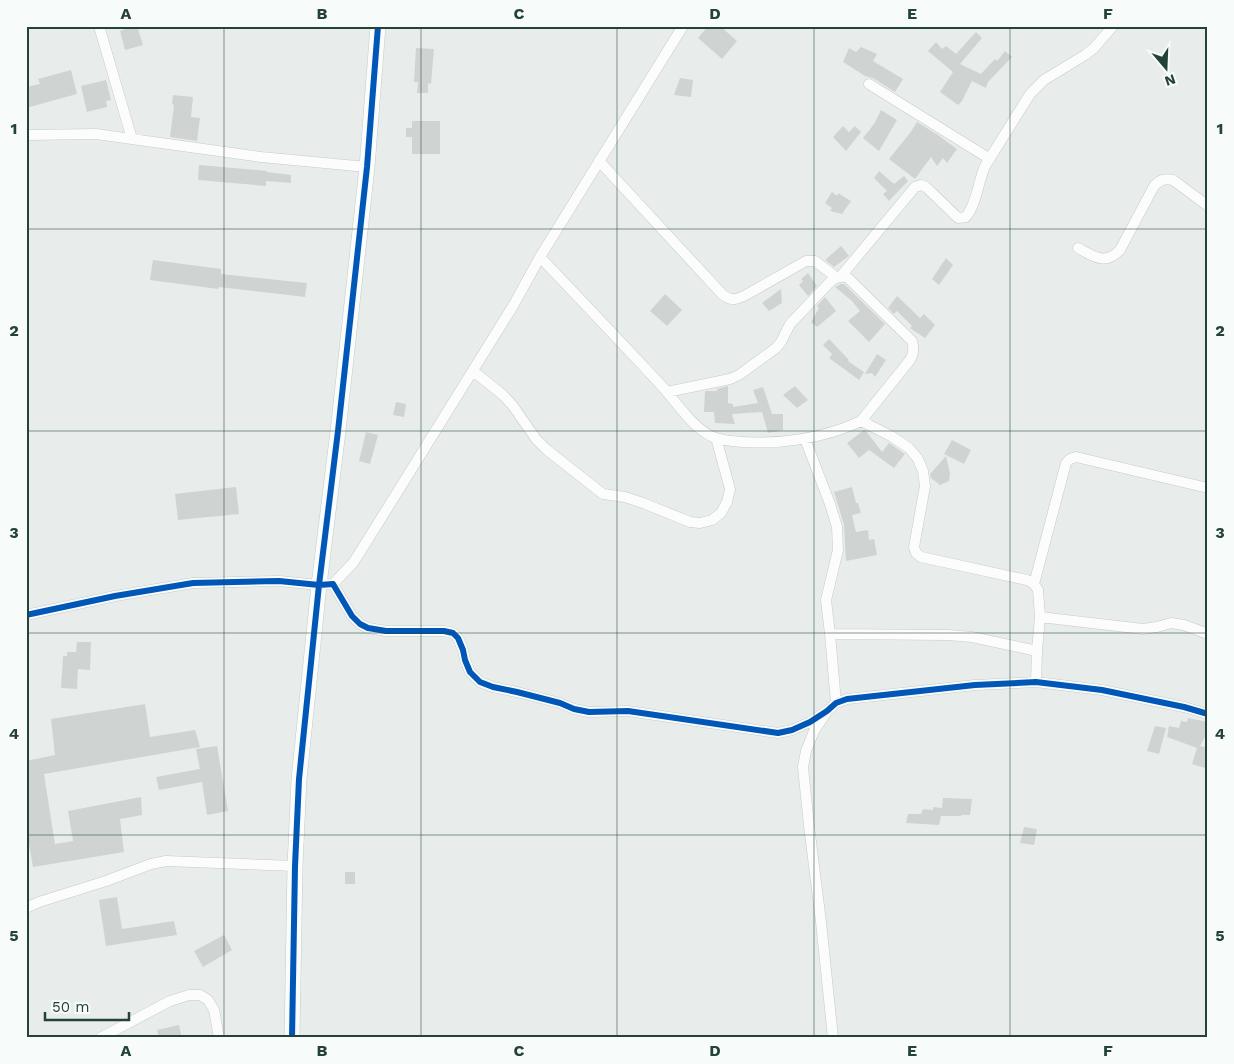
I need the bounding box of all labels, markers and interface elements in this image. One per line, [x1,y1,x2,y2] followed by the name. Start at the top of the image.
[121,4,132,23] text: A
[317,4,328,23] text: B
[514,4,525,23] text: C
[709,4,721,23] text: D
[907,4,917,23] text: E
[1103,4,1113,23] text: F
[1142,42,1192,92] north arrow
[1163,71,1178,90] text: N
[11,119,17,138] text: 1
[1217,119,1223,138] text: 1
[9,321,19,340] text: 2
[1215,321,1225,340] text: 2
[9,523,19,542] text: 3
[1215,523,1225,542] text: 3
[9,724,19,743] text: 4
[1215,724,1225,743] text: 4
[9,926,19,945] text: 5
[1215,926,1225,945] text: 5
[45,989,129,1021] scale bar
[52,998,89,1016] text: 50 m
[121,1041,132,1060] text: A
[317,1041,328,1060] text: B
[514,1041,525,1060] text: C
[709,1041,721,1060] text: D
[907,1041,917,1060] text: E
[1103,1041,1113,1060] text: F

